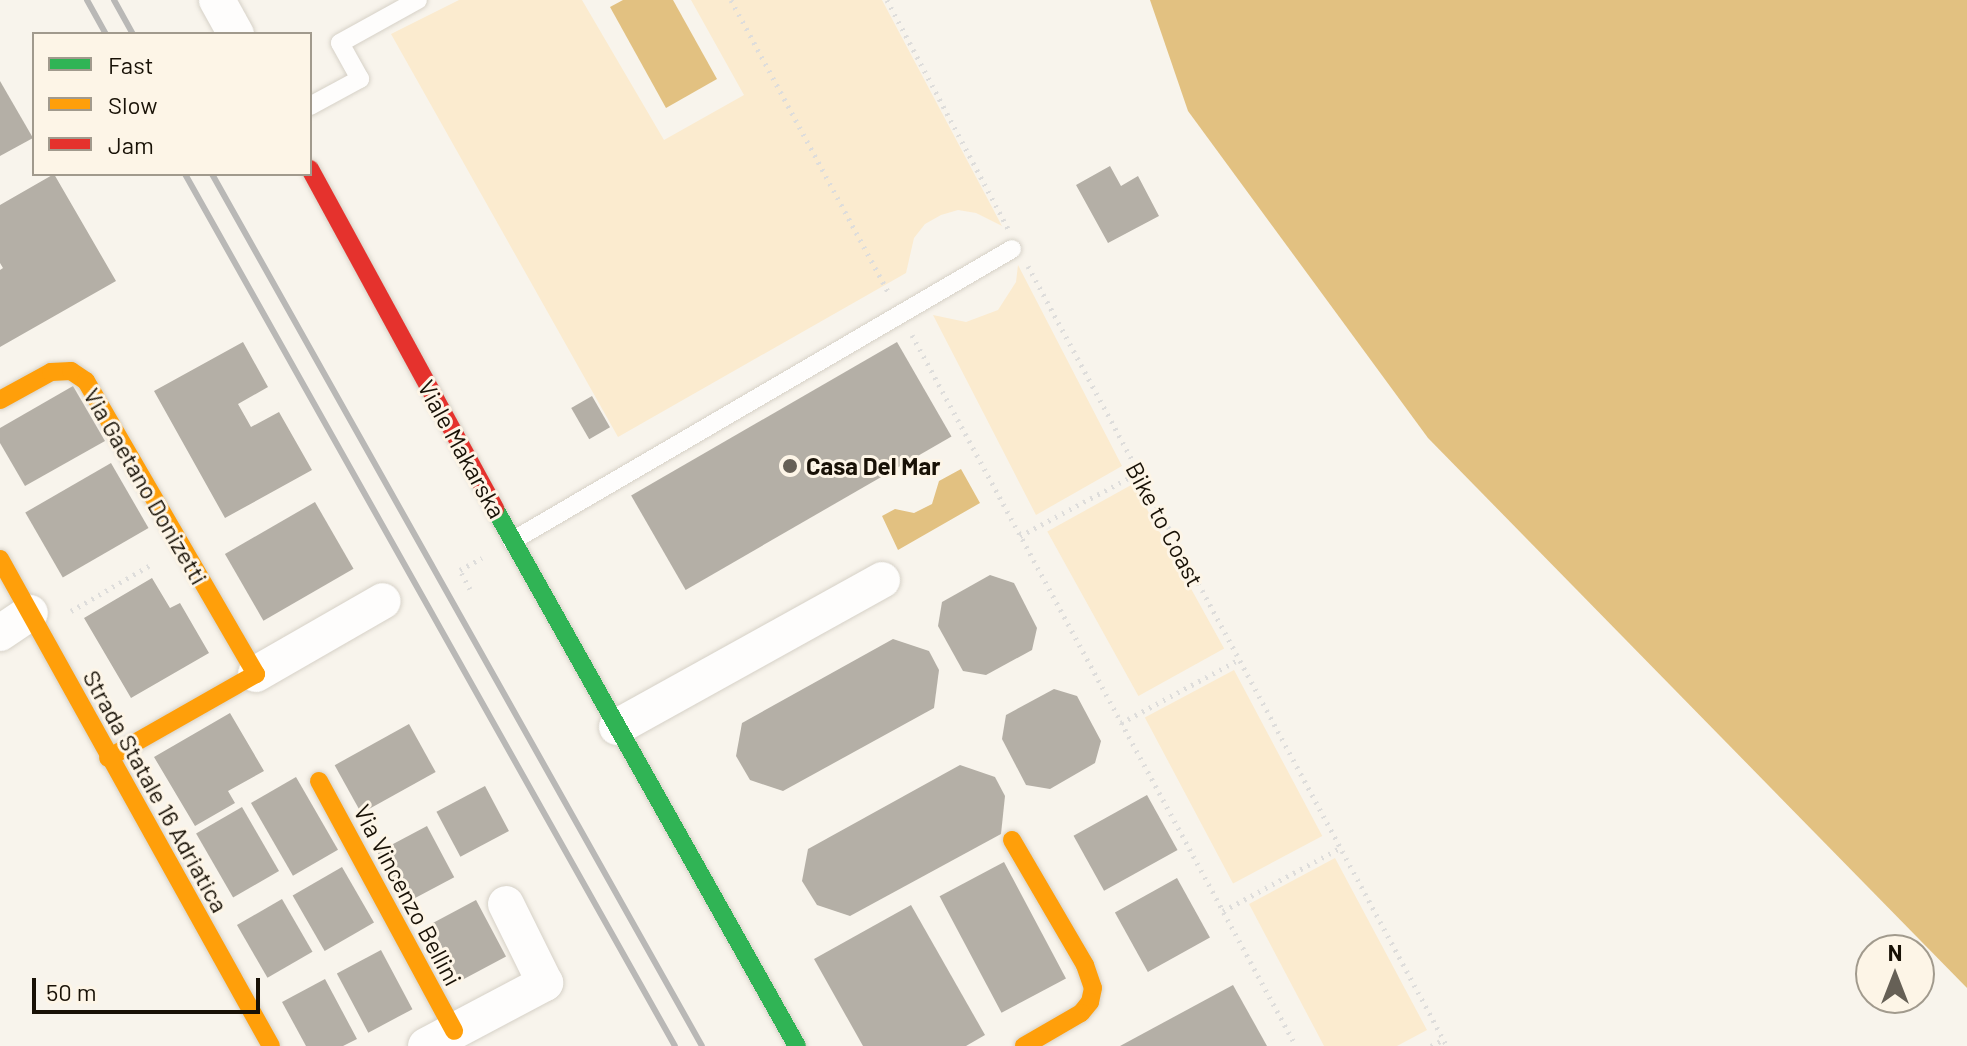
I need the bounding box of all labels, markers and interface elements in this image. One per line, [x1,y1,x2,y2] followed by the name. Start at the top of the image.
[32,32,312,176] legend
[108,50,153,79] text: Fast
[108,90,157,119] text: Slow
[108,130,154,159] text: Jam
[412,375,512,523] street label: Viale Makarska
[78,383,214,589] street label: Via Gaetano Donizetti
[806,452,940,480] place label: Casa Del Mar
[781,457,799,475] marker: Casa Del Mar
[1120,457,1210,591] street label: Bike to Coast
[77,665,235,917] street label: Strada Statale 16 Adriatica
[348,799,468,991] street label: Via Vincenzo Bellini
[1855,934,1935,1014] north arrow
[1888,939,1902,965] text: N
[36,962,264,1012] scale bar
[46,977,97,1006] text: 50 m

